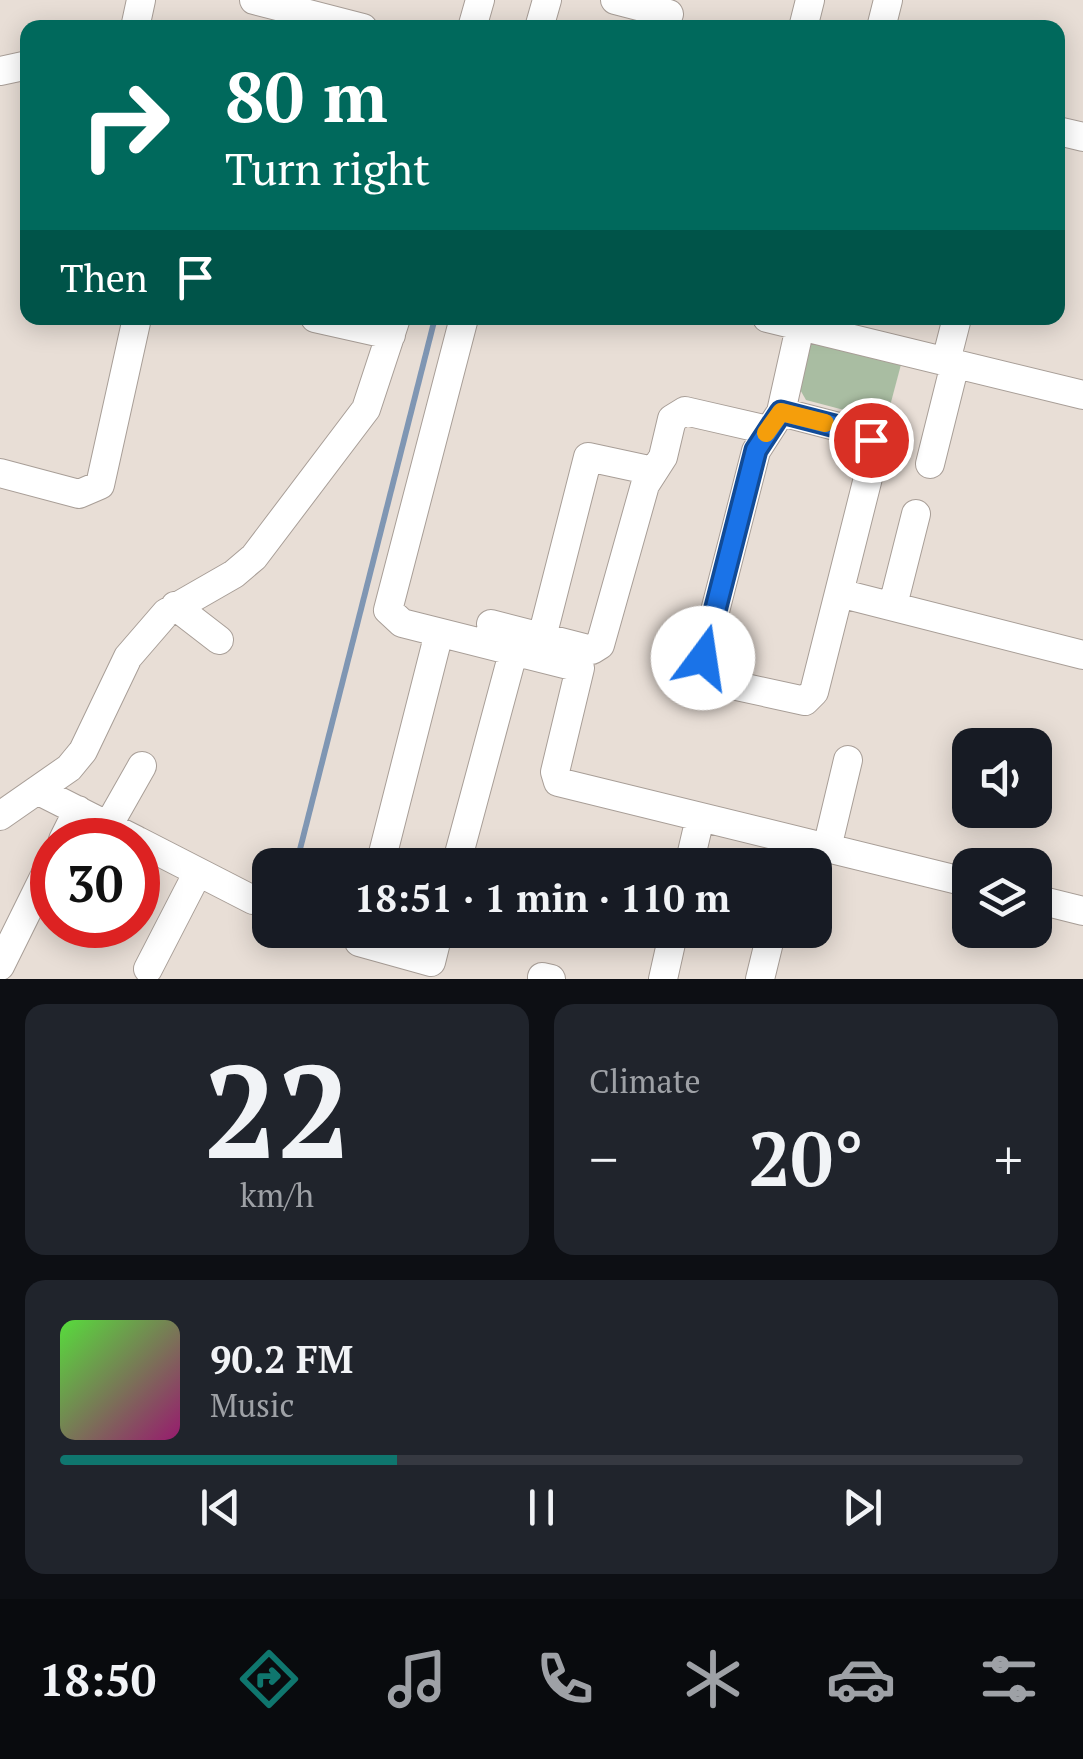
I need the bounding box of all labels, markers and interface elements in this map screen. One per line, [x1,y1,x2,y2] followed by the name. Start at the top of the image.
[225,49,388,142] text: 80 m
[60,60,190,190] icon: right
[225,138,430,198] text: Turn right
[168,250,223,305] icon: arrive
[60,253,148,303] text: Then
[829,398,914,483] pin
[844,413,899,468] icon: arrive
[651,606,755,710] position arrow
[952,728,1052,948] map controls
[952,728,1052,828] button: sound
[30,818,160,948] speed limit sign: 30
[952,848,1052,948] button: layers
[354,873,730,923] text: 18:51 · 1 min · 110 m
[204,1023,350,1195] text: 22
[589,1060,701,1102] text: Climate
[748,1108,864,1207] text: 20°
[589,1122,618,1195] text: −
[994,1122,1023,1195] text: +
[240,1174,314,1216] text: km/h
[210,1334,353,1384] text: 90.2 FM
[210,1384,295,1426] text: Music
[193,1480,248,1535] icon: previous
[514,1480,569,1535] icon: pause
[835,1480,890,1535] icon: next
[234,1644,304,1714] icon: directions
[382,1644,452,1714] icon: music
[530,1644,600,1714] icon: phone
[678,1644,748,1714] icon: climate
[826,1644,896,1714] icon: car
[974,1644,1044,1714] icon: filters
[39,1649,156,1709] text: 18:50

